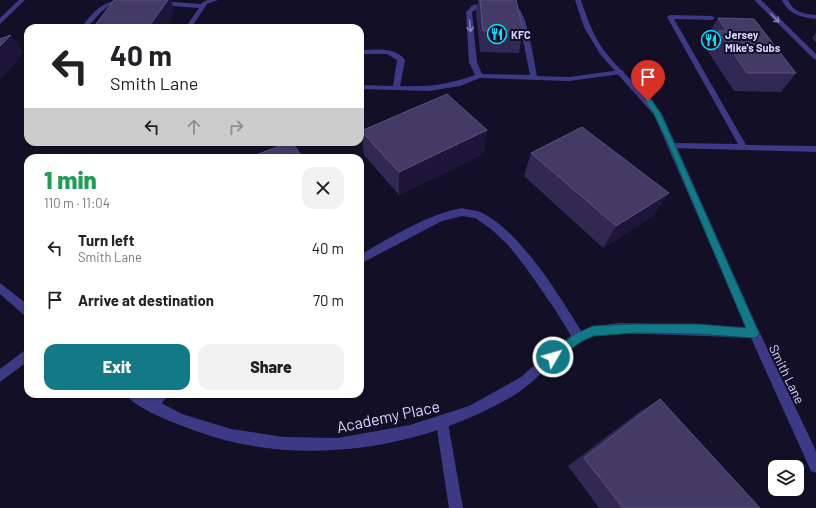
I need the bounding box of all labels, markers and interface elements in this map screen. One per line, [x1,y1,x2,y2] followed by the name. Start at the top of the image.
[770,13,780,23] one-way arrow
[466,19,473,32] one-way arrow
[486,23,508,45] restaurant icon: KFC
[511,28,531,41] place label: KFC
[725,28,781,54] place label: Jersey Mike's Subs
[700,29,722,51] restaurant icon: Jersey Mike's Subs
[110,38,172,72] text: 40 m
[44,40,96,92] icon: left
[631,60,665,101] pin
[637,66,659,88] icon: arrive
[110,72,198,94] text: Smith Lane
[141,116,163,138] icon: left
[183,116,205,138] icon: ahead
[225,116,247,138] icon: right
[44,165,97,194] text: 1 min
[302,167,344,209] button: close
[44,195,110,211] text: 110 m · 11:04
[78,231,134,249] text: Turn left
[44,237,66,259] icon: left
[312,239,344,257] text: 40 m
[78,249,142,265] text: Smith Lane
[44,289,66,311] icon: arrive
[78,291,214,309] text: Arrive at destination
[313,291,344,309] text: 70 m
[532,336,574,378] position arrow
[766,342,808,406] street label: Smith Lane
[44,344,190,390] button: Exit
[198,344,344,390] button: Share
[335,396,441,436] street label: Academy Place
[768,460,804,496] map controls
[768,460,804,496] button: layers

